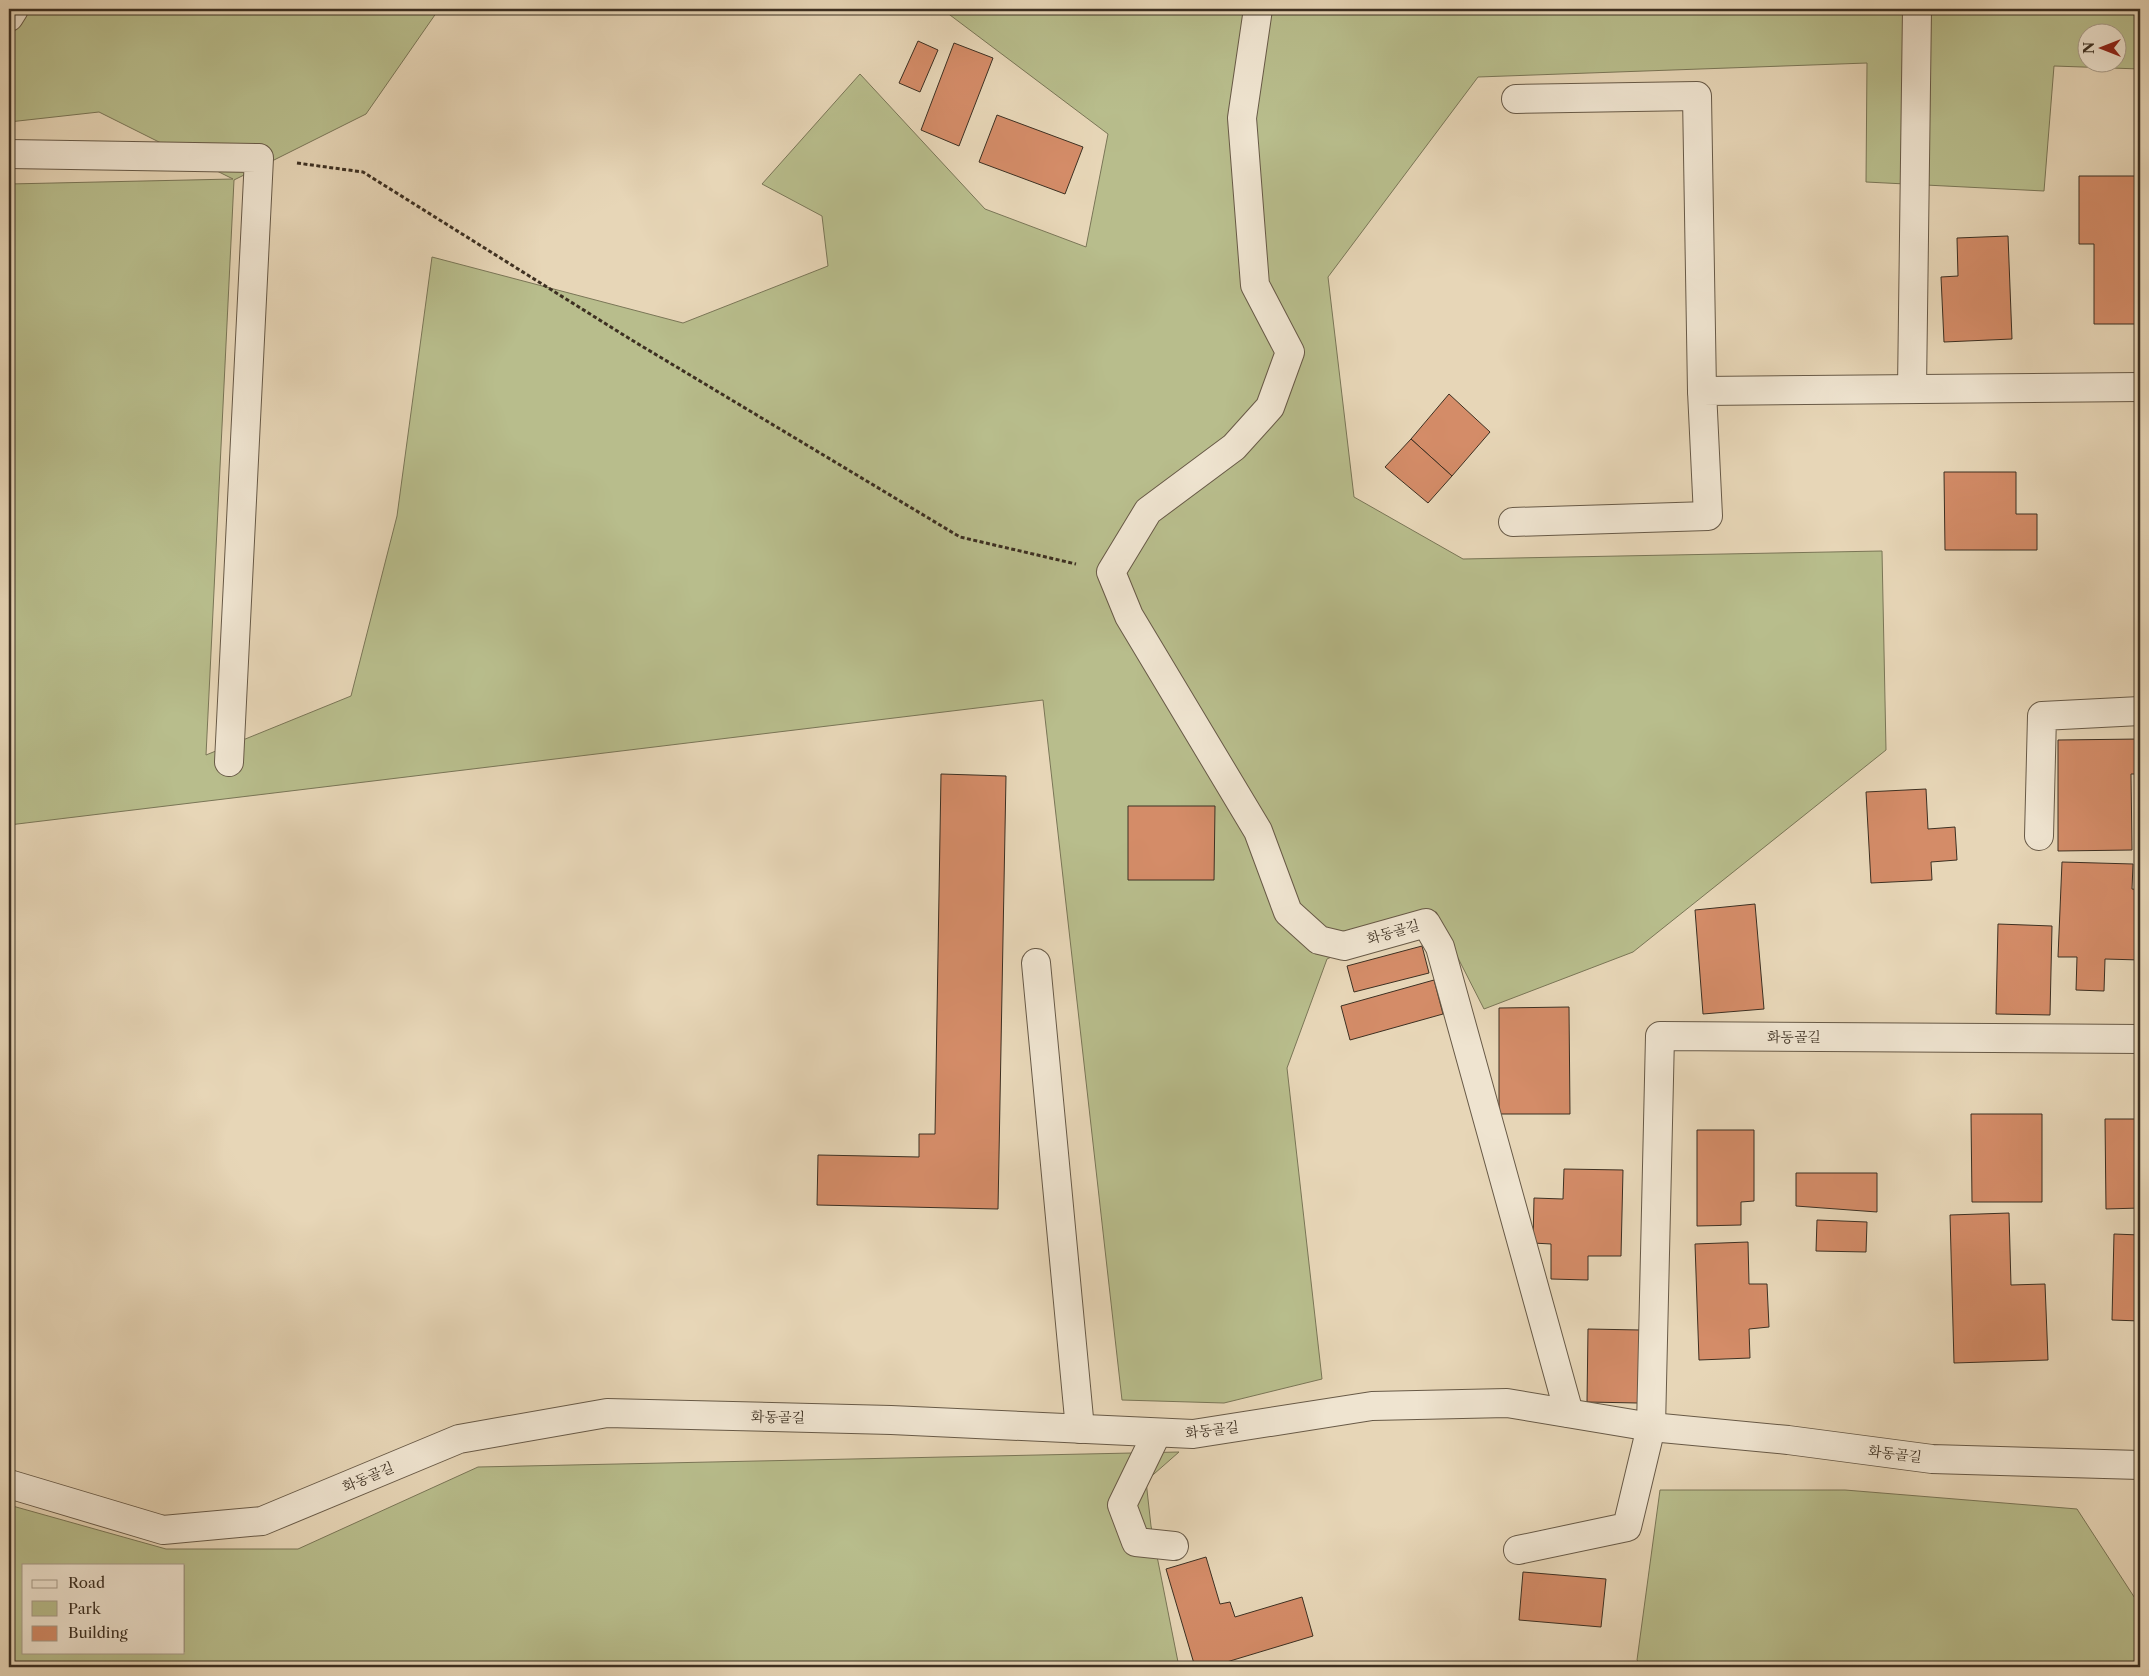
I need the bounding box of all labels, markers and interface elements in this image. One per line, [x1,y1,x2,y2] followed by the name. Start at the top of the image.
[2076,22,2126,72] north arrow
[2080,42,2098,54] text: N
[1365,916,1421,948] street label: 화동골길
[1767,1028,1821,1046] street label: 화동골길
[751,1408,805,1426] street label: 화동골길
[1184,1418,1240,1442] street label: 화동골길
[1867,1442,1923,1466] street label: 화동골길
[340,1458,396,1496] street label: 화동골길
[22,1564,185,1654] legend
[68,1573,105,1592] text: Road
[68,1599,102,1618] text: Park
[68,1623,128,1642] text: Building

